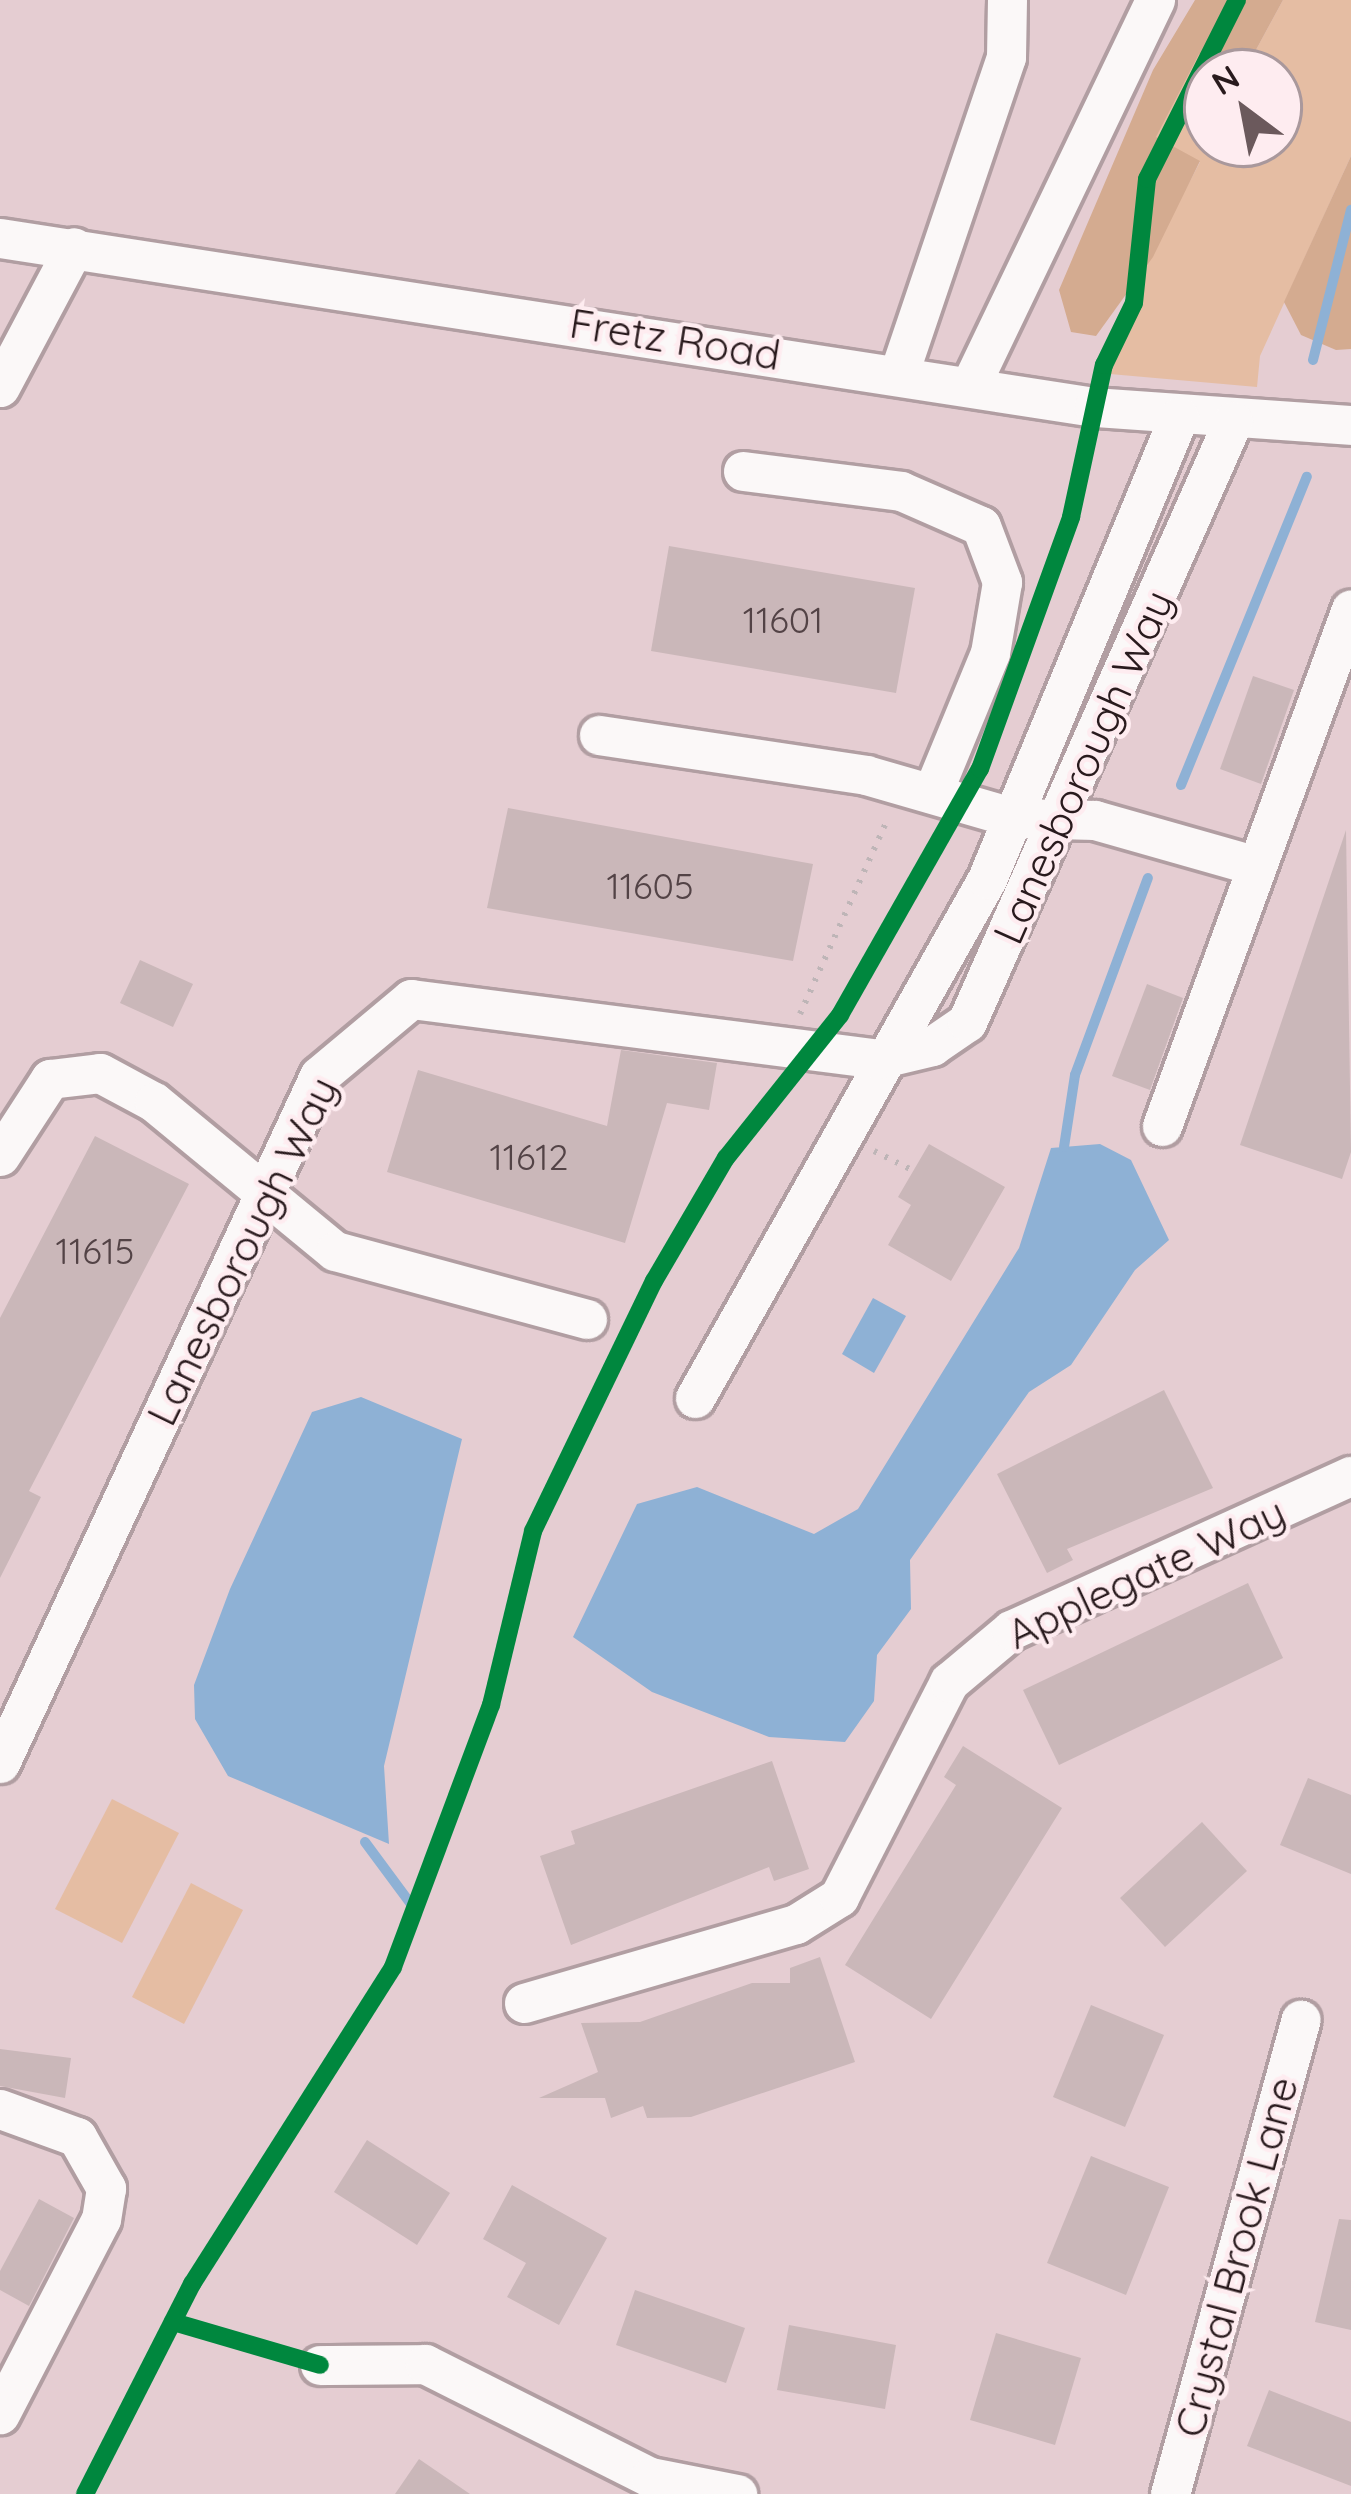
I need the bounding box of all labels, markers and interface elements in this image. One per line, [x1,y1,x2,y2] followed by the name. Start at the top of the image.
[1183,48,1303,168] north arrow
[1204,56,1246,103] text: N
[566,297,784,381] street label: Fretz Road
[982,583,1184,951] street label: Lanesborough Way
[743,598,823,642] house number: 11601
[606,864,694,908] house number: 11605
[136,1069,348,1433] street label: Lanesborough Way
[489,1135,569,1179] house number: 11612
[56,1229,134,1273] house number: 11615
[999,1487,1293,1659] street label: Applegate Way
[1164,2071,1308,2443] street label: Crystal Brook Lane

